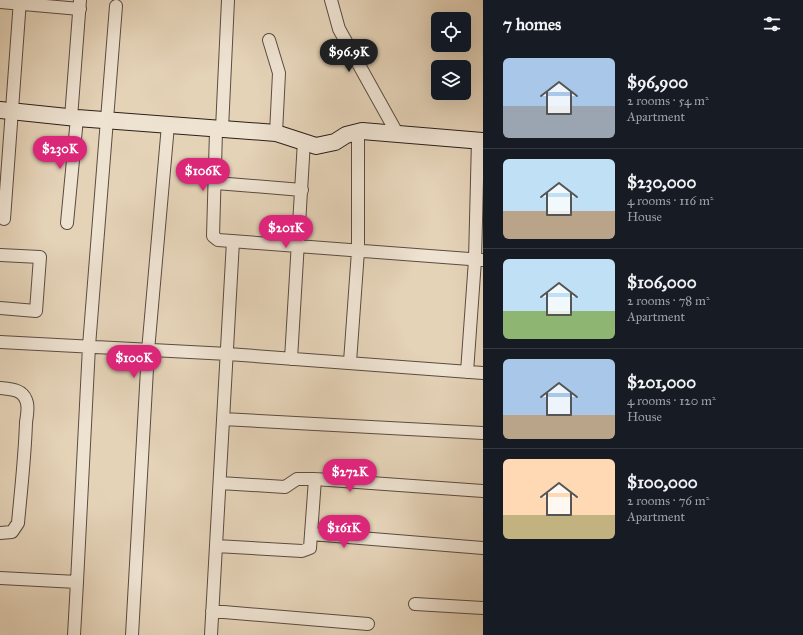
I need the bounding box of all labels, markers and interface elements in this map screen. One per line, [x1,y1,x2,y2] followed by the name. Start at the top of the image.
[431,12,471,100] map controls
[431,12,471,52] button: locate
[761,13,783,35] icon: filters
[503,14,561,35] text: 7 homes
[316,39,382,73] pin: $96.9K
[329,44,369,60] text: $96.9K
[431,60,471,100] button: layers
[627,72,688,93] text: $96,900
[535,74,583,122] icon: home
[627,93,709,109] text: 2 rooms · 54 m²
[627,109,685,125] text: Apartment
[32,136,88,170] pin: $230K
[42,141,78,157] text: $230K
[175,158,231,192] pin: $106K
[185,163,221,179] text: $106K
[627,172,696,193] text: $230,000
[535,175,583,223] icon: home
[627,193,714,209] text: 4 rooms · 116 m²
[627,209,662,225] text: House
[258,215,314,249] pin: $201K
[268,220,304,236] text: $201K
[627,272,697,293] text: $106,000
[535,275,583,323] icon: home
[627,293,710,309] text: 2 rooms · 78 m²
[627,309,685,325] text: Apartment
[106,345,162,379] pin: $100K
[115,350,153,366] text: $100K
[627,372,696,393] text: $201,000
[535,375,583,423] icon: home
[627,393,716,409] text: 4 rooms · 120 m²
[627,409,662,425] text: House
[322,459,378,493] pin: $272K
[332,464,368,480] text: $272K
[627,472,698,493] text: $100,000
[535,475,583,523] icon: home
[627,493,709,509] text: 2 rooms · 76 m²
[627,509,685,525] text: Apartment
[316,515,372,549] pin: $161K
[327,520,361,536] text: $161K

